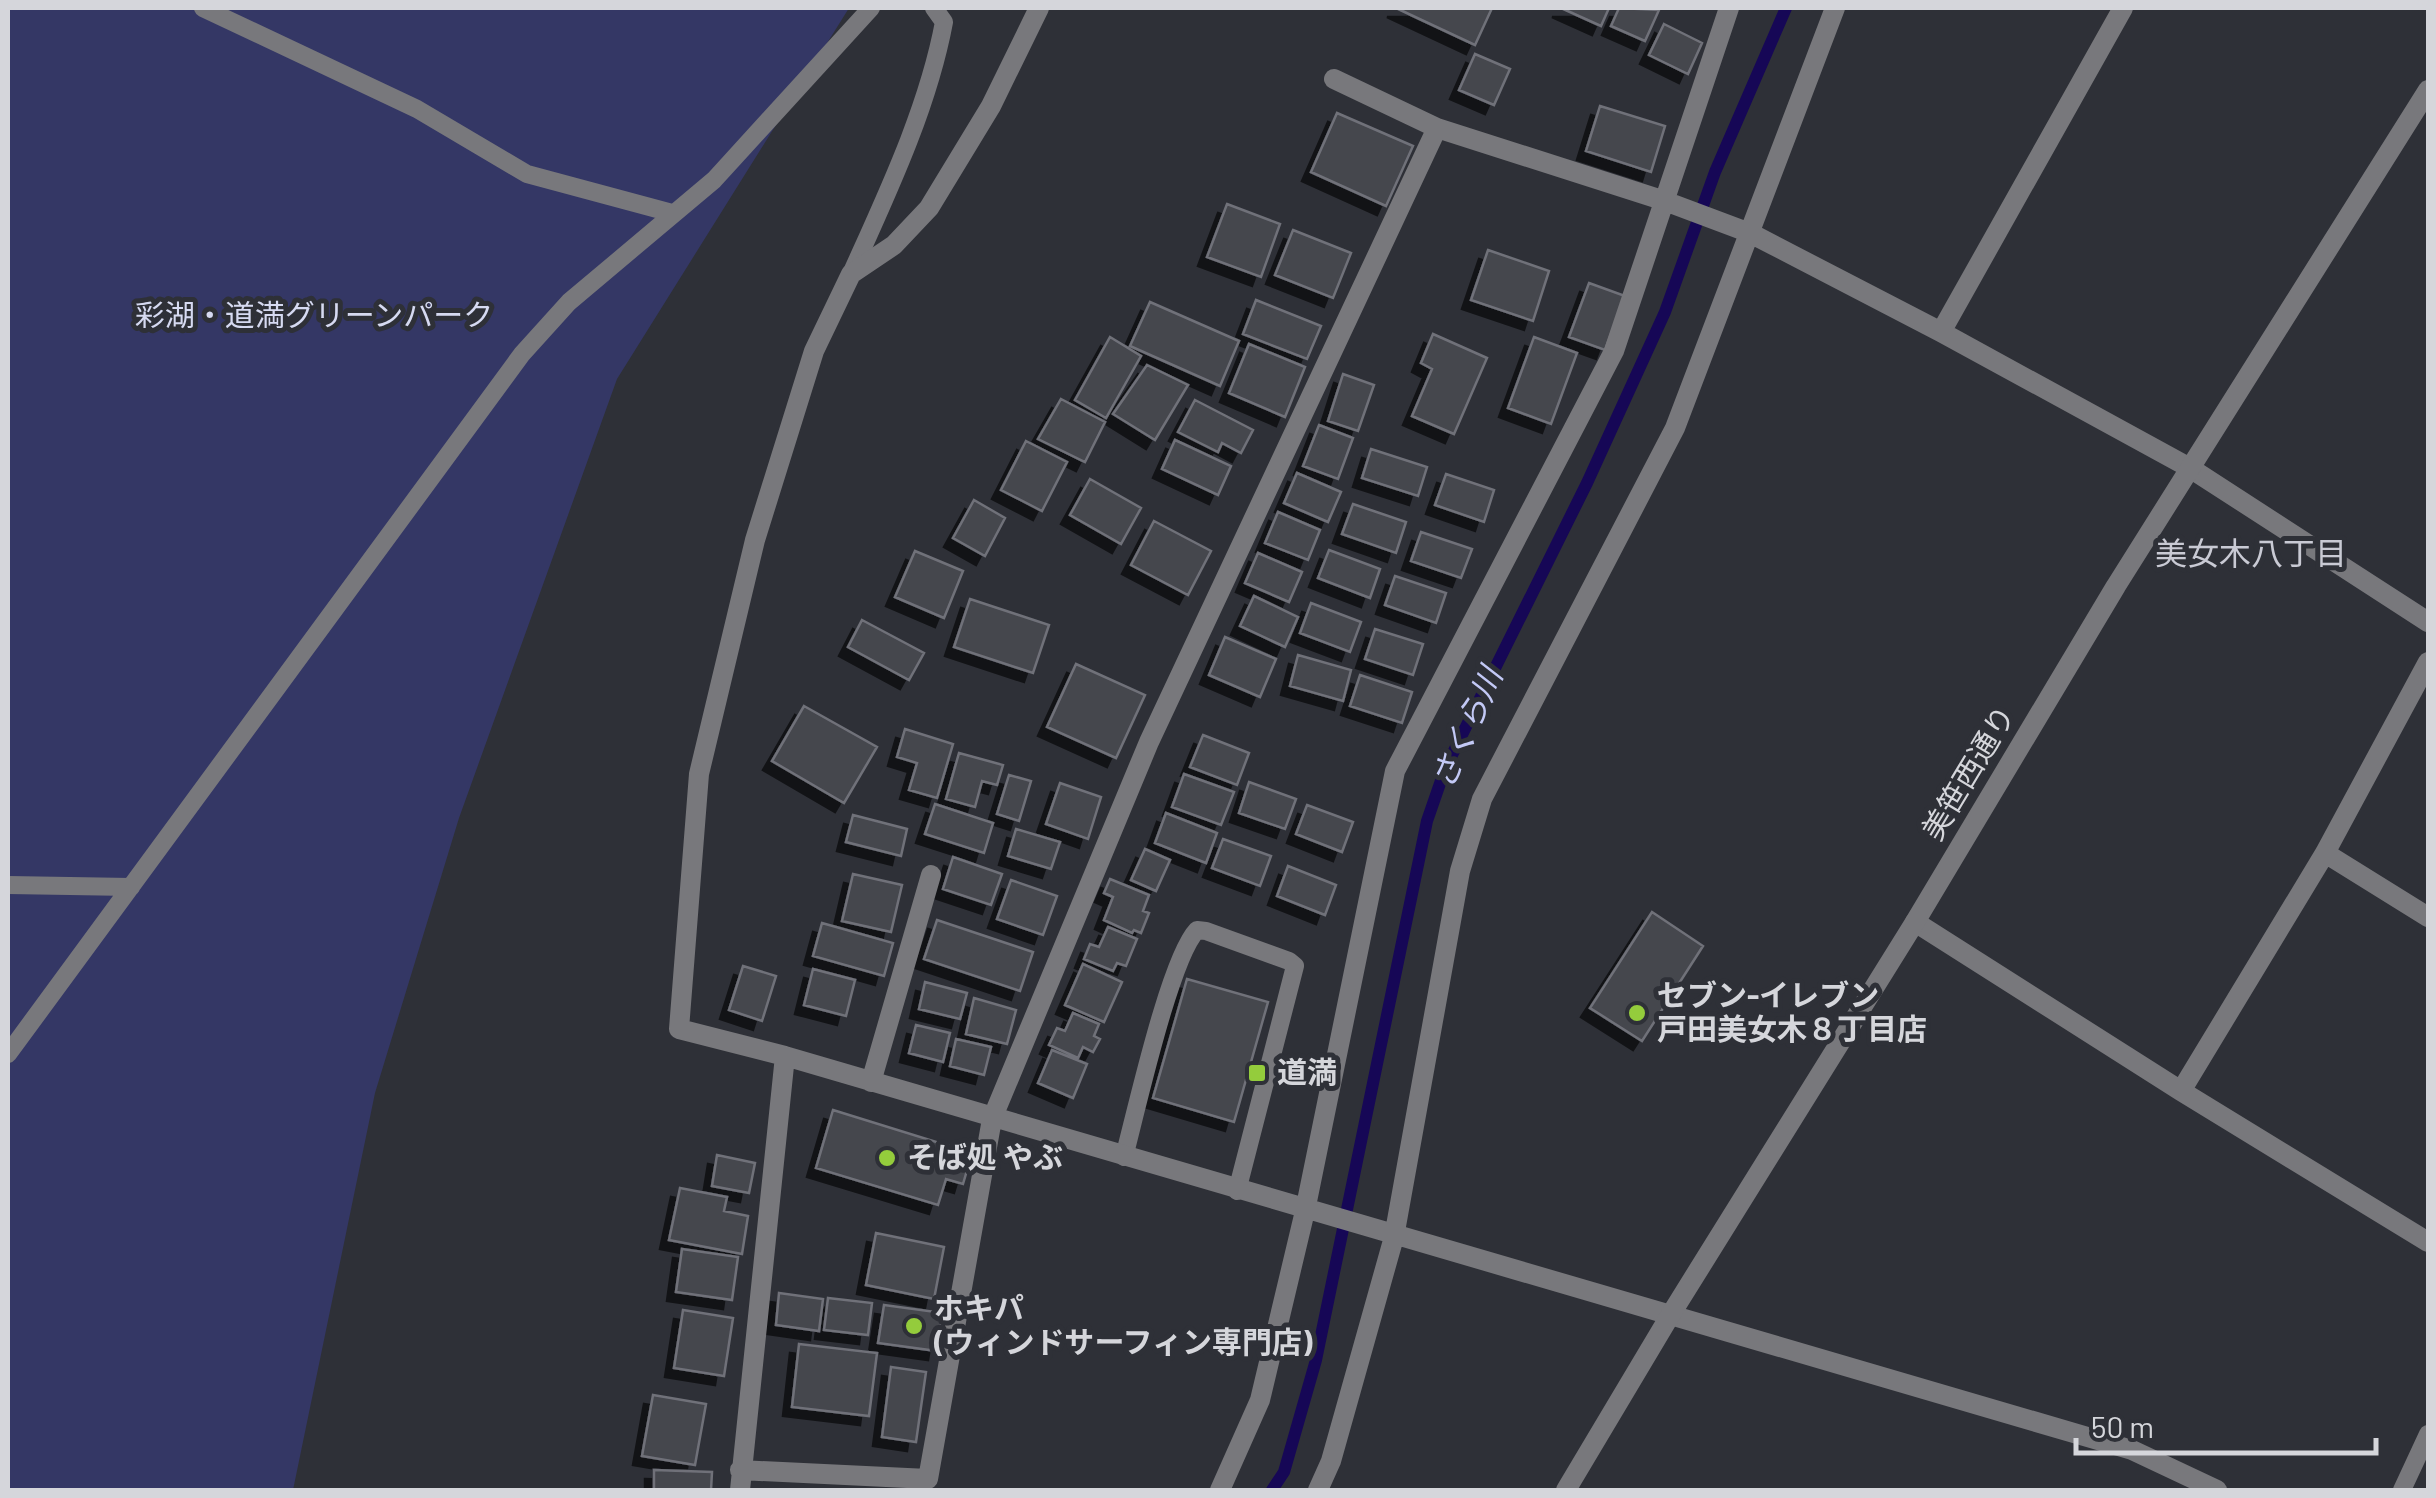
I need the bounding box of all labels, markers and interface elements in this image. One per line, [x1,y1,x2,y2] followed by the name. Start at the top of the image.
[135,296,493,332] park label: 彩湖・道満グリーンパーク
[2155,533,2347,571] district label: 美女木八丁目
[1422,658,1510,793] water label: さくら川
[1913,698,2021,846] street label: 美笹西通り
[1657,976,1927,1046] place label: セブン-イレブン 戸田美女木８丁目店
[1626,1002,1648,1024] marker: セブン-イレブン 戸田美女木８丁目店
[1277,1053,1337,1089] place label: 道満
[1246,1062,1268,1084] marker: 道満
[907,1138,1063,1174] place label: そば処 やぶ
[876,1147,898,1169] marker: そば処 やぶ
[933,1289,1313,1359] place label: ホキパ (ウィンドサーフィン専門店)
[903,1315,925,1337] marker: ホキパ (ウィンドサーフィン専門店)
[2076,1393,2376,1455] scale bar
[2091,1408,2154,1444] text: 50 m

